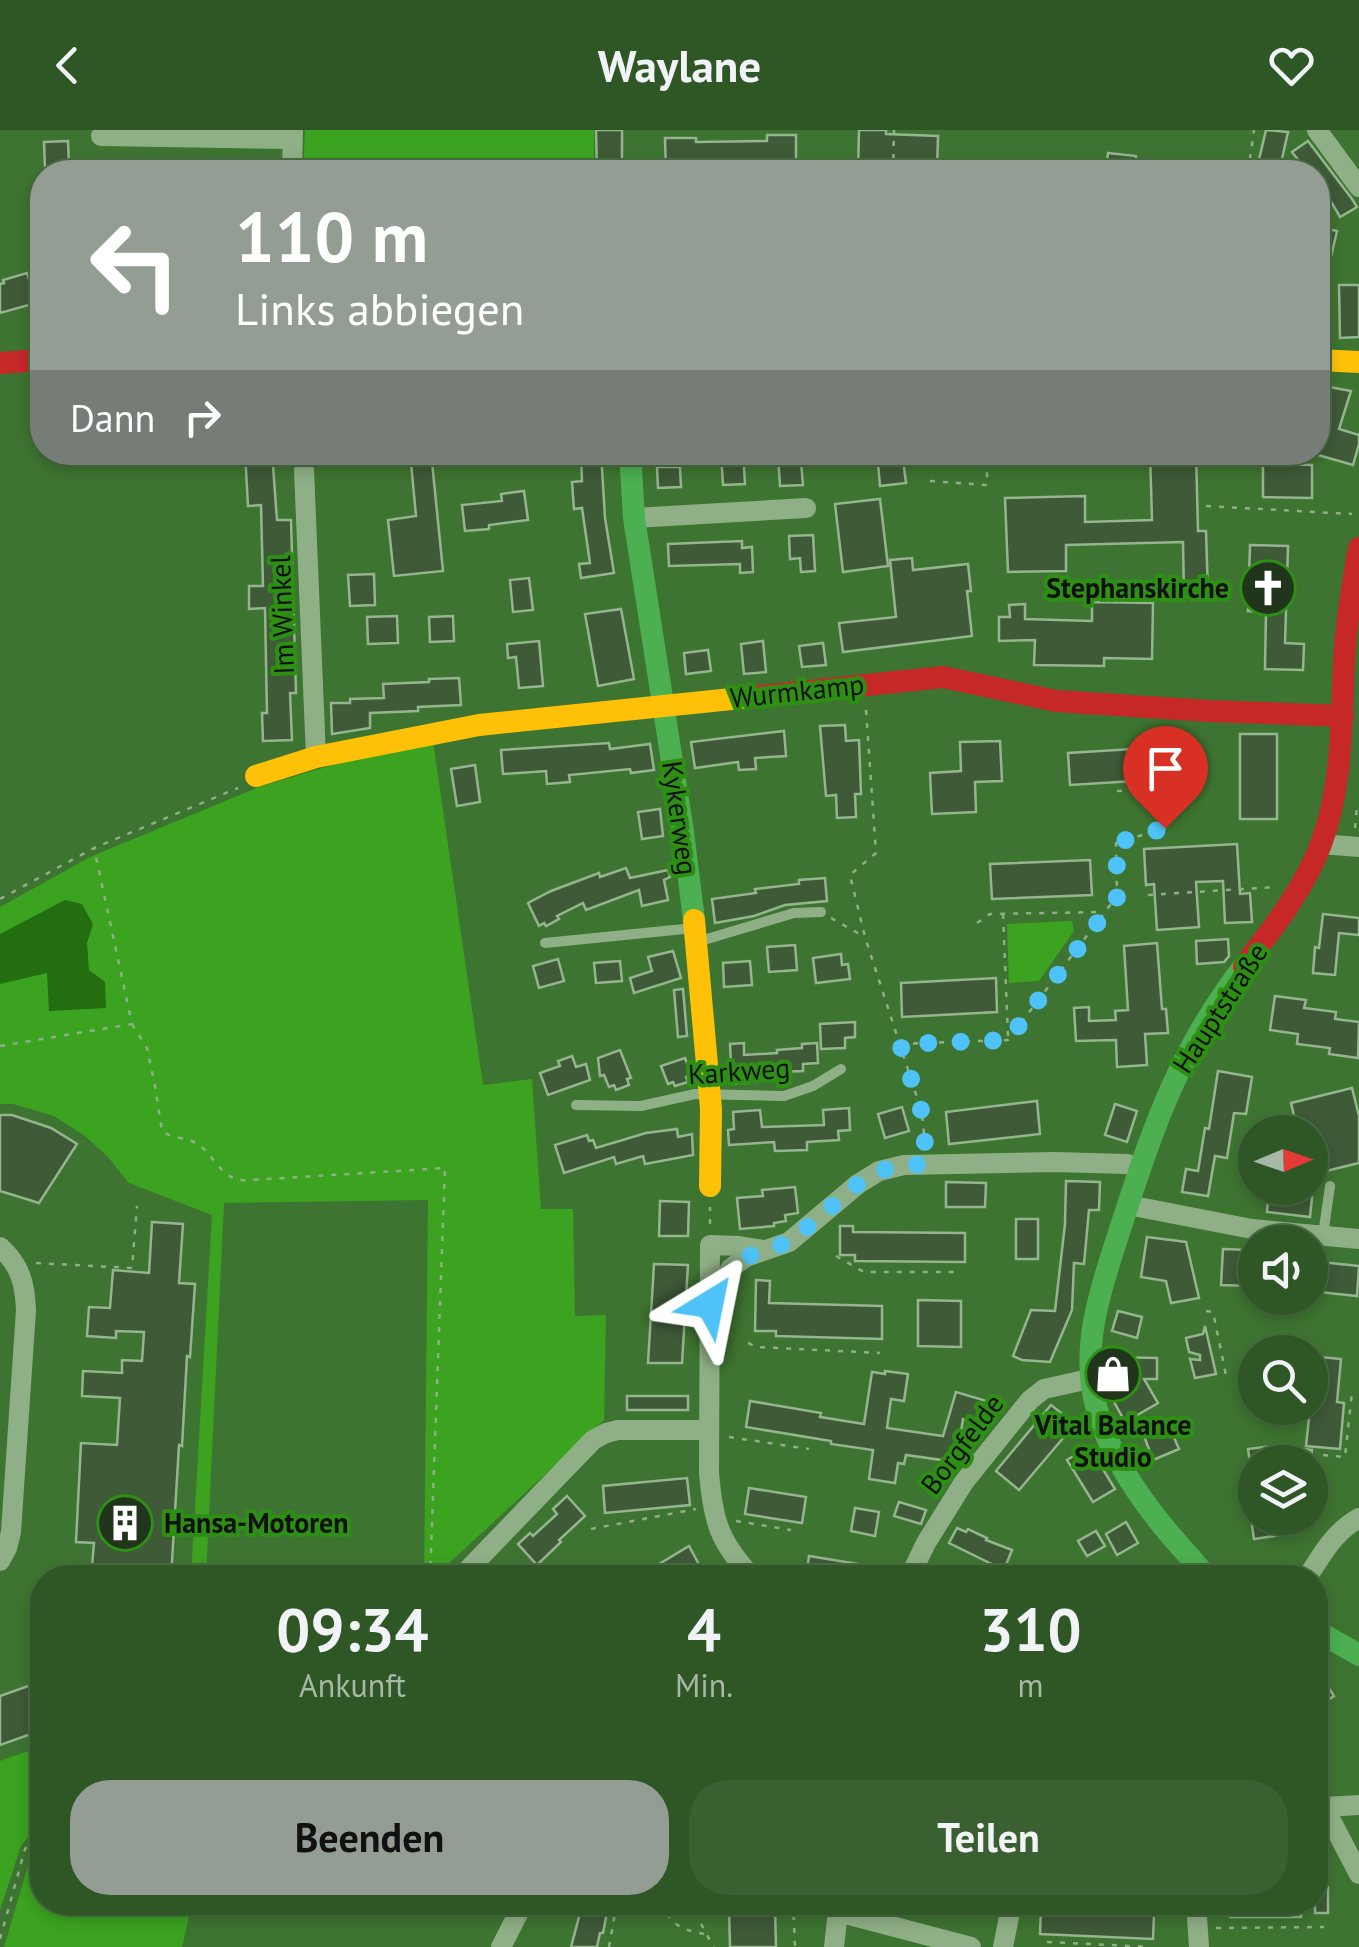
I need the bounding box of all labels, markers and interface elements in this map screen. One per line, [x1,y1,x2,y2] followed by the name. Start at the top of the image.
[598,36,761,94] text: Waylane
[40,38,95,93] icon: back
[1264,38,1319,93] icon: heart
[235,191,428,281] text: 110 m
[70,200,200,330] icon: left
[235,279,524,337] text: Links abbiegen
[175,390,230,445] icon: right
[70,393,155,442] text: Dann
[261,555,302,675] street label: Im Winkel
[1238,558,1298,618] church icon: Stephanskirche
[1046,569,1229,606] place label: Stephanskirche
[728,665,866,716] street label: Wurmkamp
[1123,726,1208,829] pin
[1138,741,1193,796] icon: arrive
[654,759,707,877] street label: Kykerweg
[1164,936,1275,1080] street label: Hauptstraße
[687,1048,791,1093] street label: Karkweg
[1238,1115,1328,1205] north arrow
[1238,1115,1328,1535] map controls
[1238,1225,1328,1315] button: sound
[658,1252,762,1356] position arrow
[1238,1335,1328,1425] button: search
[1083,1344,1143,1404] shop icon: Vital Balance Studio
[912,1386,1011,1501] street label: Borgfelde
[1033,1406,1192,1475] place label: Vital Balance Studio
[1238,1445,1328,1535] button: layers
[95,1493,155,1553] building icon: Hansa-Motoren
[164,1504,349,1541] place label: Hansa-Motoren
[276,1590,429,1668] text: 09:34
[687,1590,721,1668] text: 4
[980,1590,1082,1668] text: 310
[299,1664,406,1706] text: Ankunft
[675,1664,733,1706] text: Min.
[1018,1664,1044,1706] text: m
[70,1780,669,1895] button: Beenden
[689,1780,1288,1895] button: Teilen

